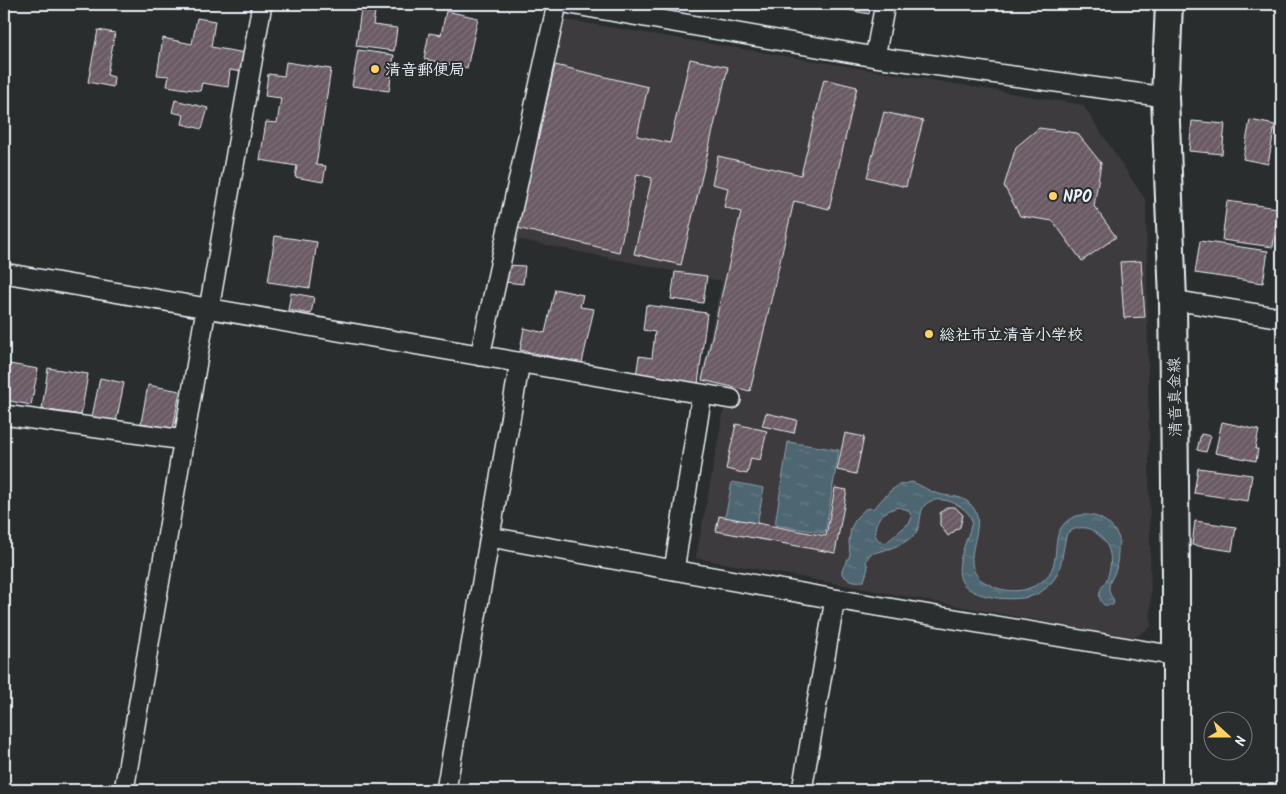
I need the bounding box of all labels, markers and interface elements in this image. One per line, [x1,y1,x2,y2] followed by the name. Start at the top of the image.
[385,58,465,83] place label: 清音郵便局
[369,63,381,75] marker: 清音郵便局
[1063,185,1092,210] place label: NPO
[1047,190,1059,202] marker: NPO
[939,323,1083,348] place label: 総社市立清音小学校
[923,328,935,340] marker: 総社市立清音小学校
[1162,357,1189,437] street label: 清音真金線
[1204,712,1254,762] north arrow
[1227,732,1251,749] text: N

